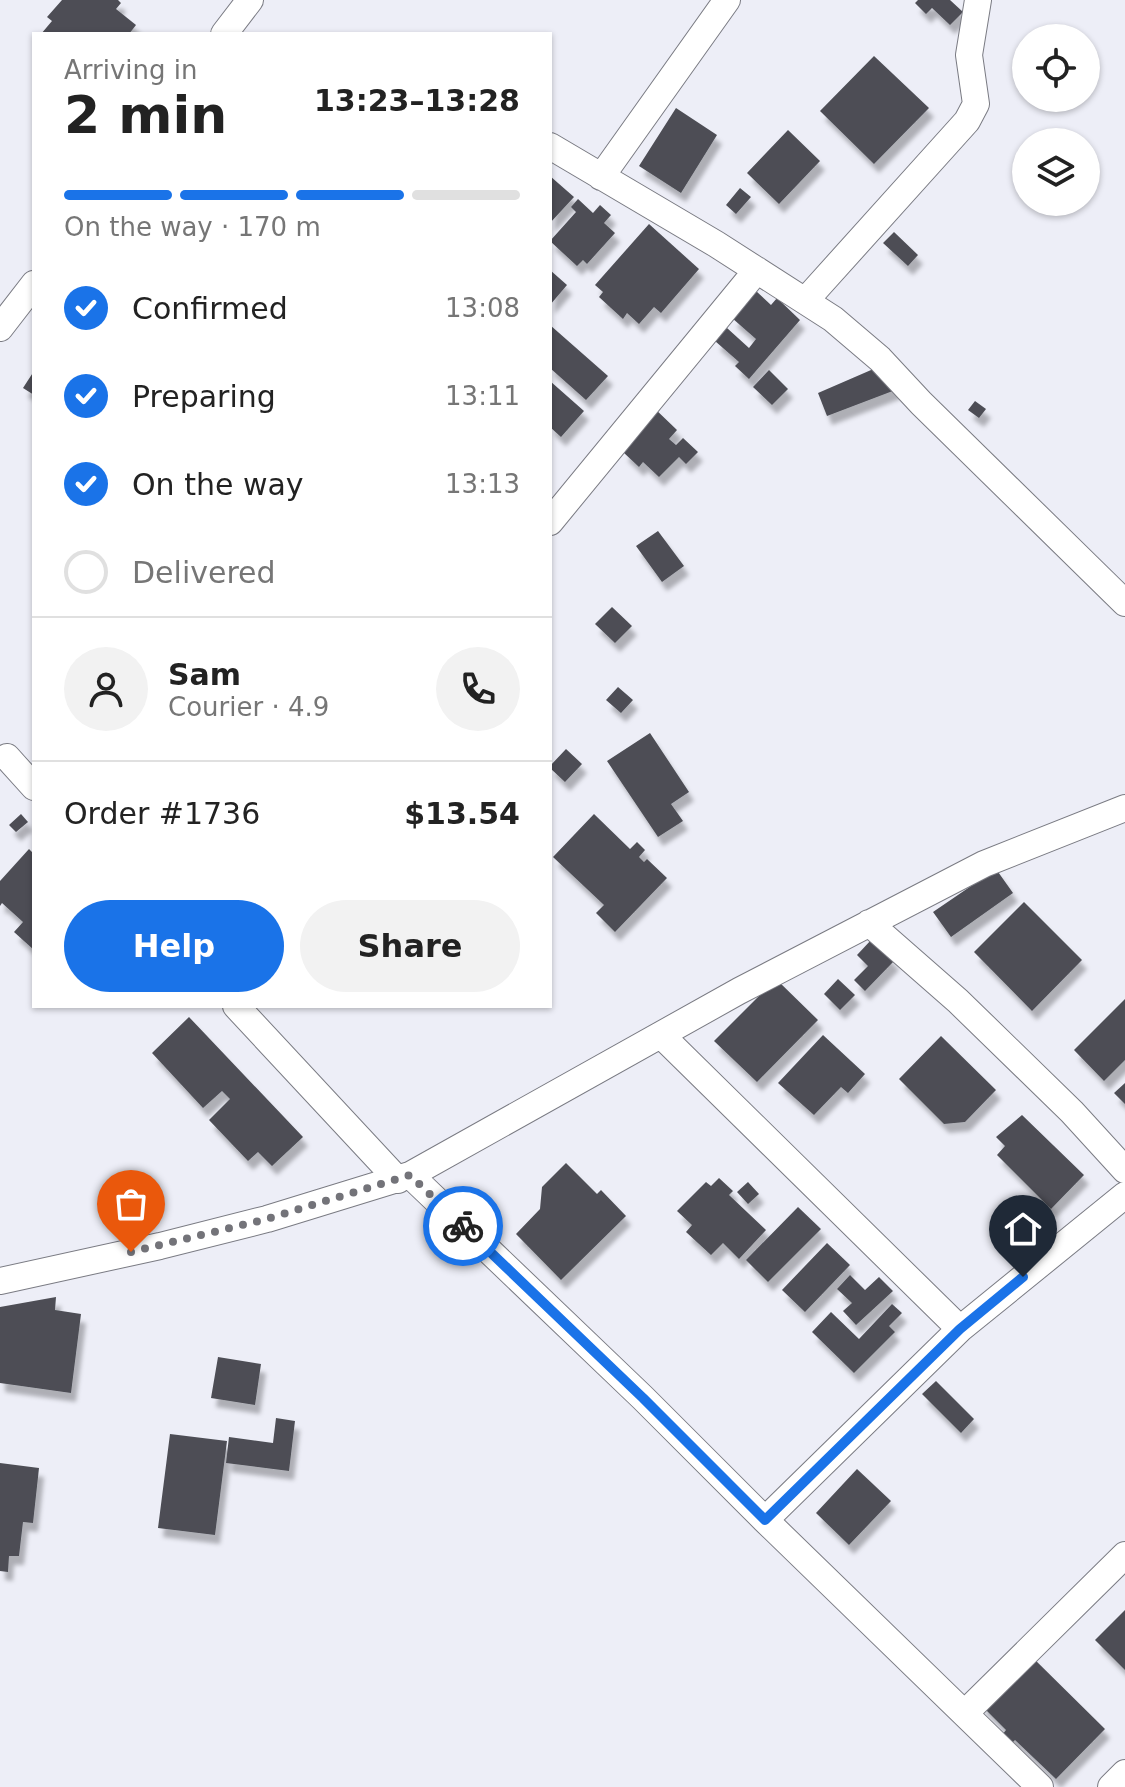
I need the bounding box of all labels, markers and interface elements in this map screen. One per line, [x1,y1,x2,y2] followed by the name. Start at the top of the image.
[1012,24,1100,216] map controls
[1012,24,1100,112] button: locate
[64,55,198,85] text: Arriving in
[314,83,520,118] text: 13:23–13:28
[64,85,227,145] text: 2 min
[1012,128,1100,216] button: layers
[64,212,321,242] text: On the way · 170 m
[64,286,108,330] icon: check
[132,291,288,326] text: Confirmed
[445,293,520,323] text: 13:08
[64,374,108,418] icon: check
[132,379,276,414] text: Preparing
[445,381,520,411] text: 13:11
[64,462,108,506] icon: check
[132,467,304,502] text: On the way
[445,469,520,499] text: 13:13
[132,555,276,590] text: Delivered
[64,647,148,731] button: person
[436,647,520,731] button: phone
[168,657,241,692] text: Sam
[168,692,329,722] text: Courier · 4.9
[64,796,260,831] text: Order #1736
[404,796,520,831] text: $13.54
[64,900,284,992] button: Help
[300,900,520,992] button: Share
[97,1170,165,1252] pin
[109,1182,153,1226] icon: bag
[423,1186,503,1266] courier
[989,1195,1057,1277] pin
[441,1204,485,1248] icon: bike
[1001,1207,1045,1251] icon: home

